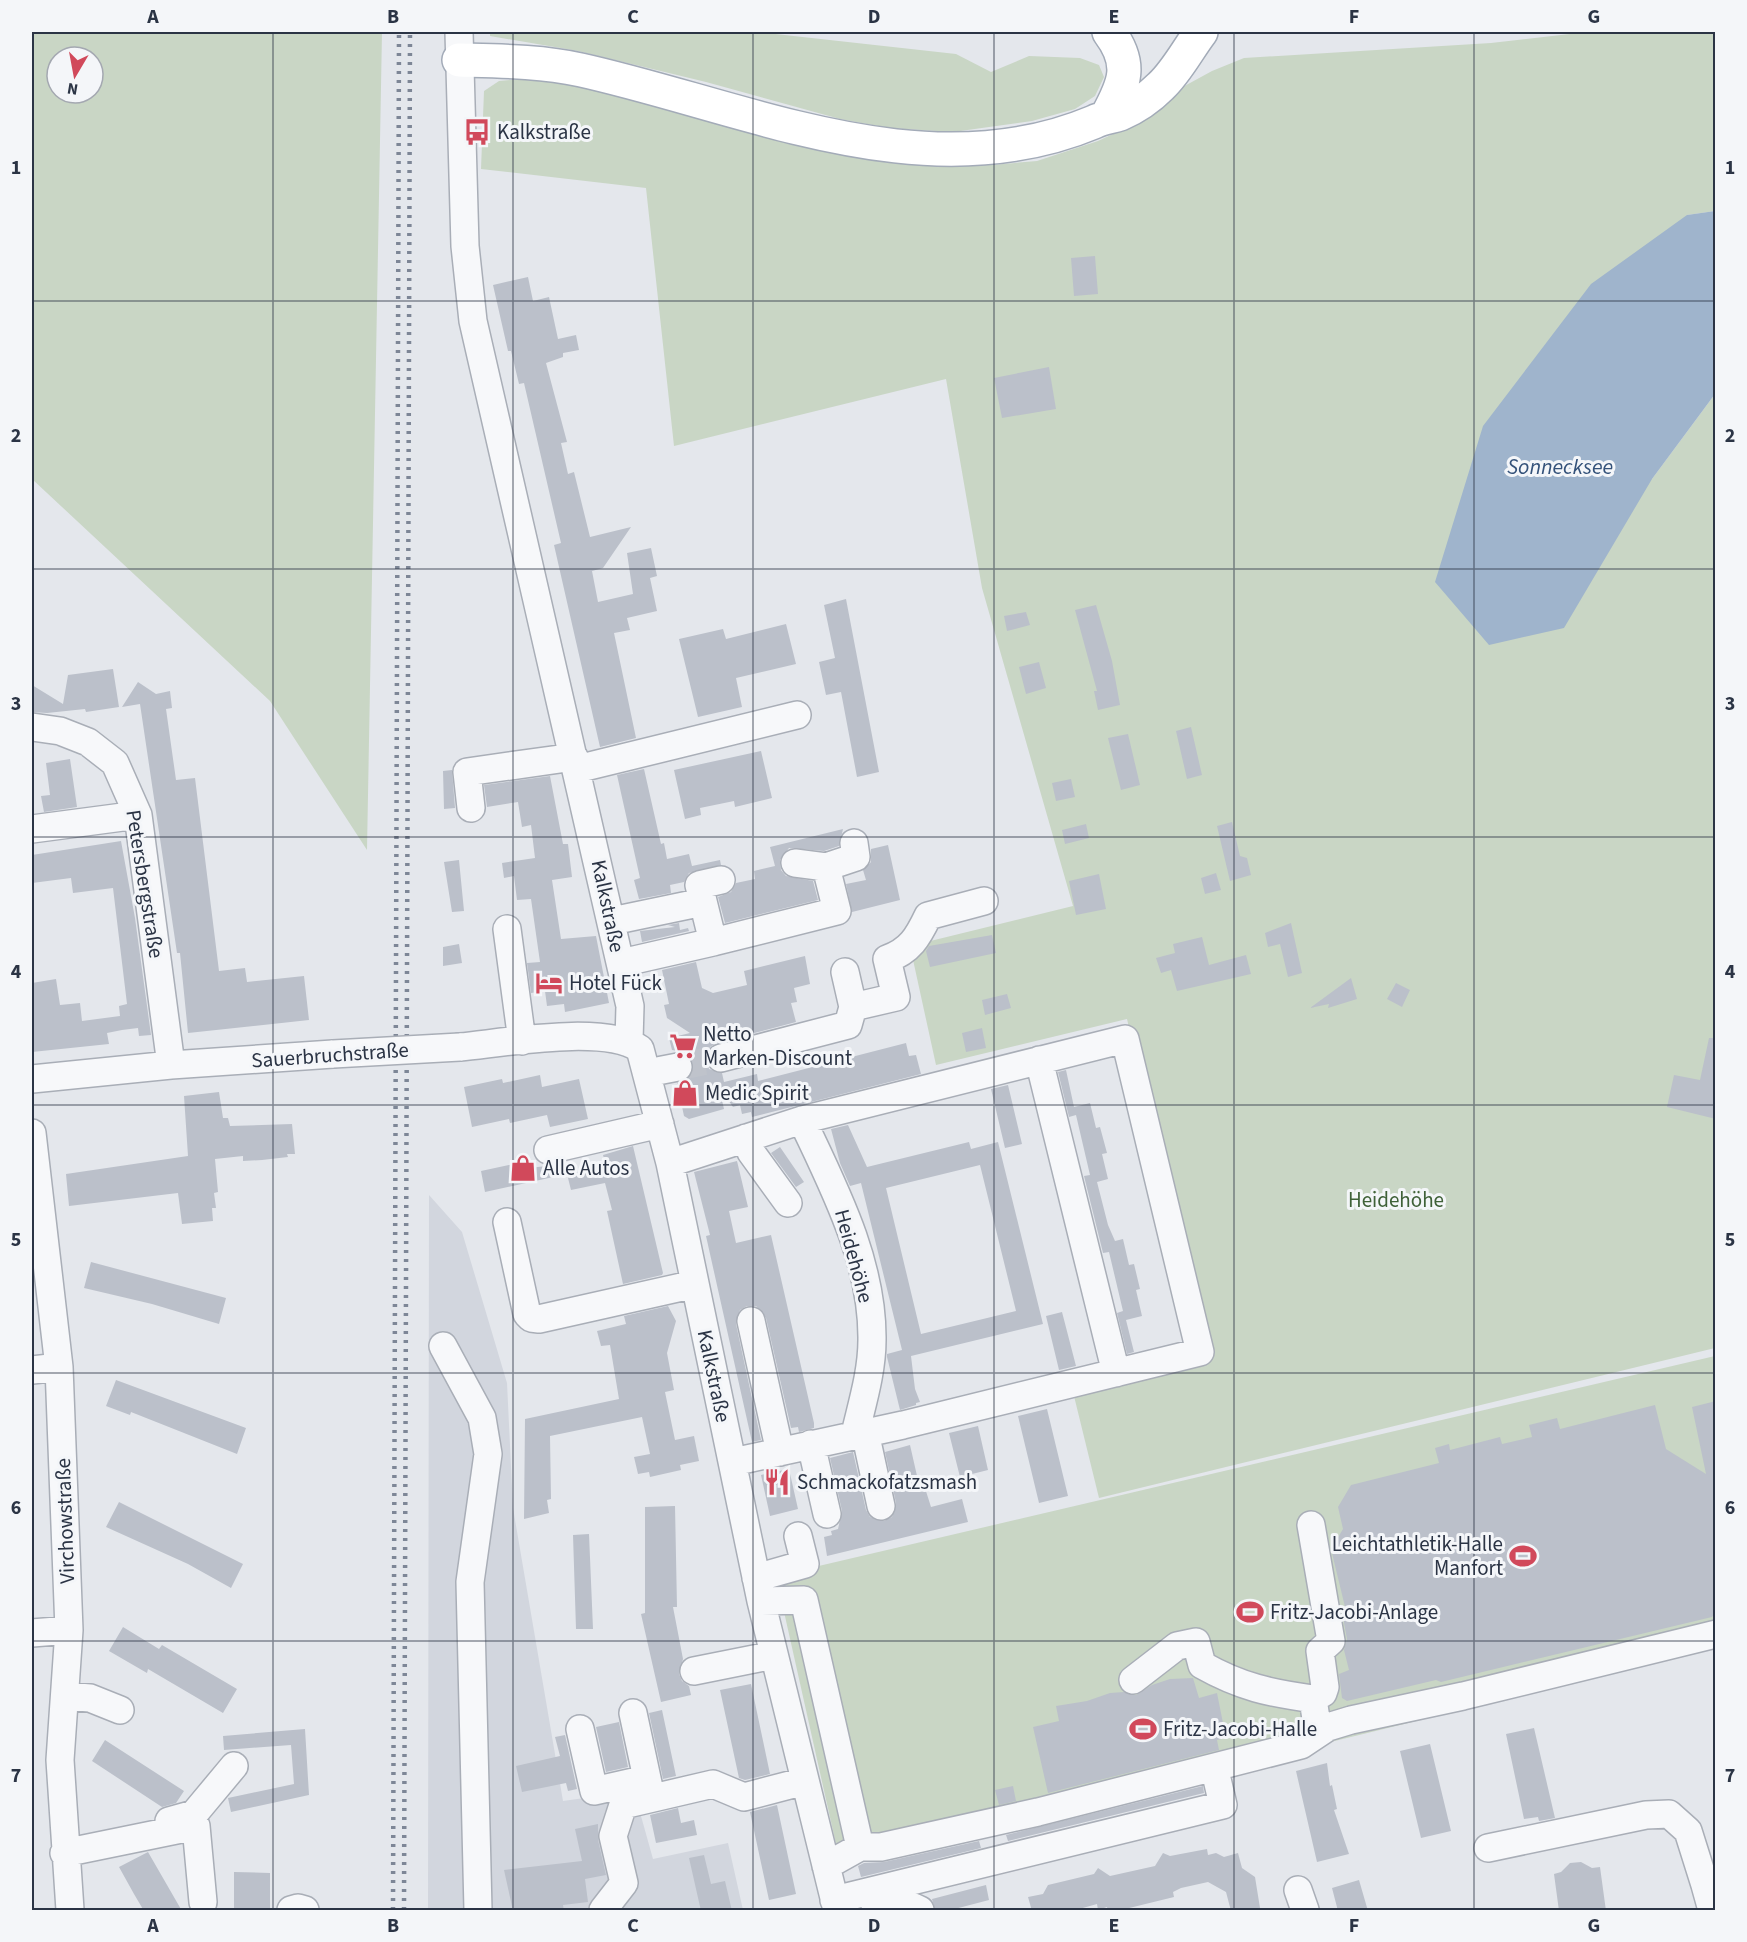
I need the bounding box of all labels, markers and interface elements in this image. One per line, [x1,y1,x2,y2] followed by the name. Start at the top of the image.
[146,3,159,31] text: A
[387,3,399,31] text: B
[627,3,639,31] text: C
[868,3,880,31] text: D
[1109,3,1119,31] text: E
[1349,3,1359,31] text: F
[1588,3,1600,31] text: G
[45,45,105,105] north arrow
[65,77,80,101] text: N
[462,117,492,147] bus stop icon: Kalkstraße
[497,117,591,147] place label: Kalkstraße
[11,154,21,182] text: 1
[1725,154,1735,182] text: 1
[11,422,21,450] text: 2
[1725,422,1735,450] text: 2
[1507,451,1613,483] water label: Sonnecksee
[11,690,21,718] text: 3
[1725,690,1735,718] text: 3
[118,808,172,960] street label: Petersbergstraße
[584,857,632,955] street label: Kalkstraße
[11,958,22,986] text: 4
[1725,958,1736,986] text: 4
[534,968,564,998] hotel icon: Hotel Fück
[569,968,663,998] place label: Hotel Fück
[703,1019,852,1073] place label: Netto Marken-Discount
[668,1031,698,1061] supermarket icon: Netto Marken-Discount
[250,1035,410,1075] street label: Sauerbruchstraße
[670,1078,700,1108] shop icon: Medic Spirit
[705,1078,809,1108] place label: Medic Spirit
[508,1153,538,1183] shop icon: Alle Autos
[543,1153,630,1183] place label: Alle Autos
[1348,1185,1444,1215] park label: Heidehöhe
[827,1206,881,1306] street label: Heidehöhe
[11,1226,21,1254] text: 5
[1725,1226,1735,1254] text: 5
[690,1327,738,1425] street label: Kalkstraße
[48,1458,82,1584] street label: Virchowstraße
[762,1467,792,1497] restaurant icon: Schmackofatzsmash
[797,1467,977,1497] place label: Schmackofatzsmash
[11,1494,21,1522] text: 6
[1725,1494,1735,1522] text: 6
[1332,1529,1503,1583] place label: Leichtathletik-Halle Manfort
[1508,1541,1538,1571] sports icon: Leichtathletik-Halle Manfort
[1235,1597,1265,1627] sports icon: Fritz-Jacobi-Anlage
[1270,1597,1438,1627] place label: Fritz-Jacobi-Anlage
[1128,1714,1158,1744] sports icon: Fritz-Jacobi-Halle
[1163,1714,1317,1744] place label: Fritz-Jacobi-Halle
[11,1762,21,1790] text: 7
[1725,1762,1735,1790] text: 7
[146,1912,159,1940] text: A
[387,1912,399,1940] text: B
[627,1912,639,1940] text: C
[868,1912,880,1940] text: D
[1109,1912,1119,1940] text: E
[1349,1912,1359,1940] text: F
[1588,1912,1600,1940] text: G

